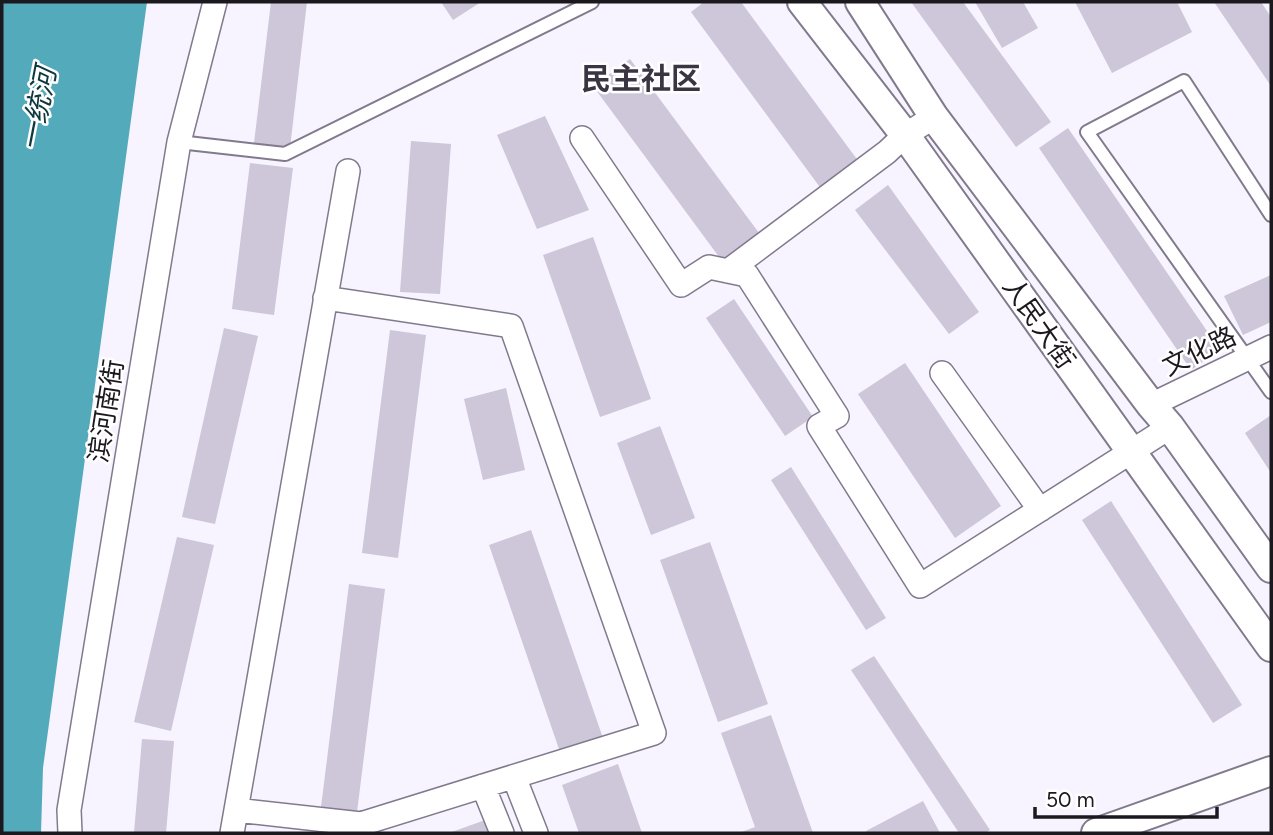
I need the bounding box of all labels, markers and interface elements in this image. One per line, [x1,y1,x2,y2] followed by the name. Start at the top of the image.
[13,60,64,153] water label: 一统河
[581,60,701,97] district label: 民主社区
[996,271,1082,375] street label: 人民大街
[1157,320,1241,382] street label: 文化路
[82,357,130,465] street label: 滨河南街
[1035,776,1217,820] scale bar
[1046,787,1095,812] text: 50 m

